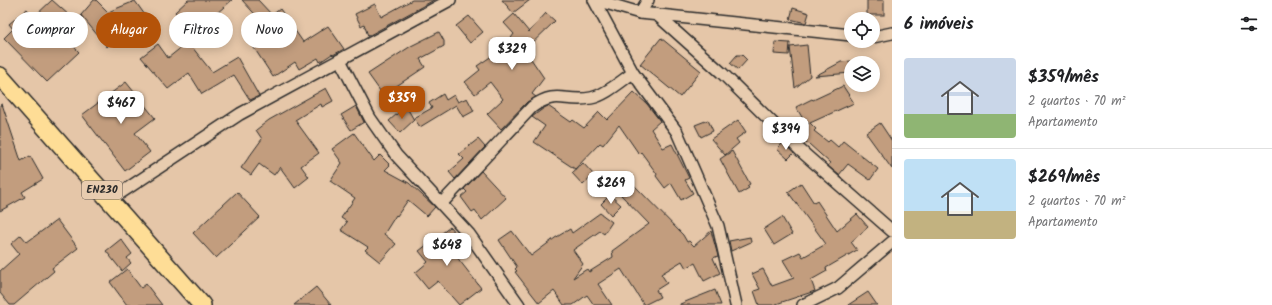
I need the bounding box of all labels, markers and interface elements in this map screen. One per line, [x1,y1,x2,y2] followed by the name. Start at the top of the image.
[904,11,974,38] text: 6 imóveis
[12,12,88,48] chip: Comprar
[96,12,161,48] chip: Alugar
[169,12,233,48] chip: Filtros
[241,12,297,48] chip: Novo
[844,12,880,92] map controls
[844,12,880,48] button: locate
[1238,13,1260,35] icon: filters
[488,37,536,71] pin: $329
[498,39,526,60] text: $329
[844,56,880,92] button: layers
[1028,64,1099,91] text: $359/mês
[936,74,984,122] icon: home
[378,86,426,120] pin: $359
[388,88,416,109] text: $359
[97,91,145,125] pin: $467
[1028,91,1126,112] text: 2 quartos · 70 m²
[107,93,135,114] text: $467
[1028,112,1098,133] text: Apartamento
[762,117,810,151] pin: $394
[772,119,800,140] text: $394
[1028,164,1100,191] text: $269/mês
[587,171,635,205] pin: $269
[597,173,625,194] text: $269
[936,175,984,223] icon: home
[82,181,122,199] road number: EN230
[1028,191,1126,212] text: 2 quartos · 70 m²
[1028,212,1098,233] text: Apartamento
[423,233,471,267] pin: $648
[432,235,462,256] text: $648

